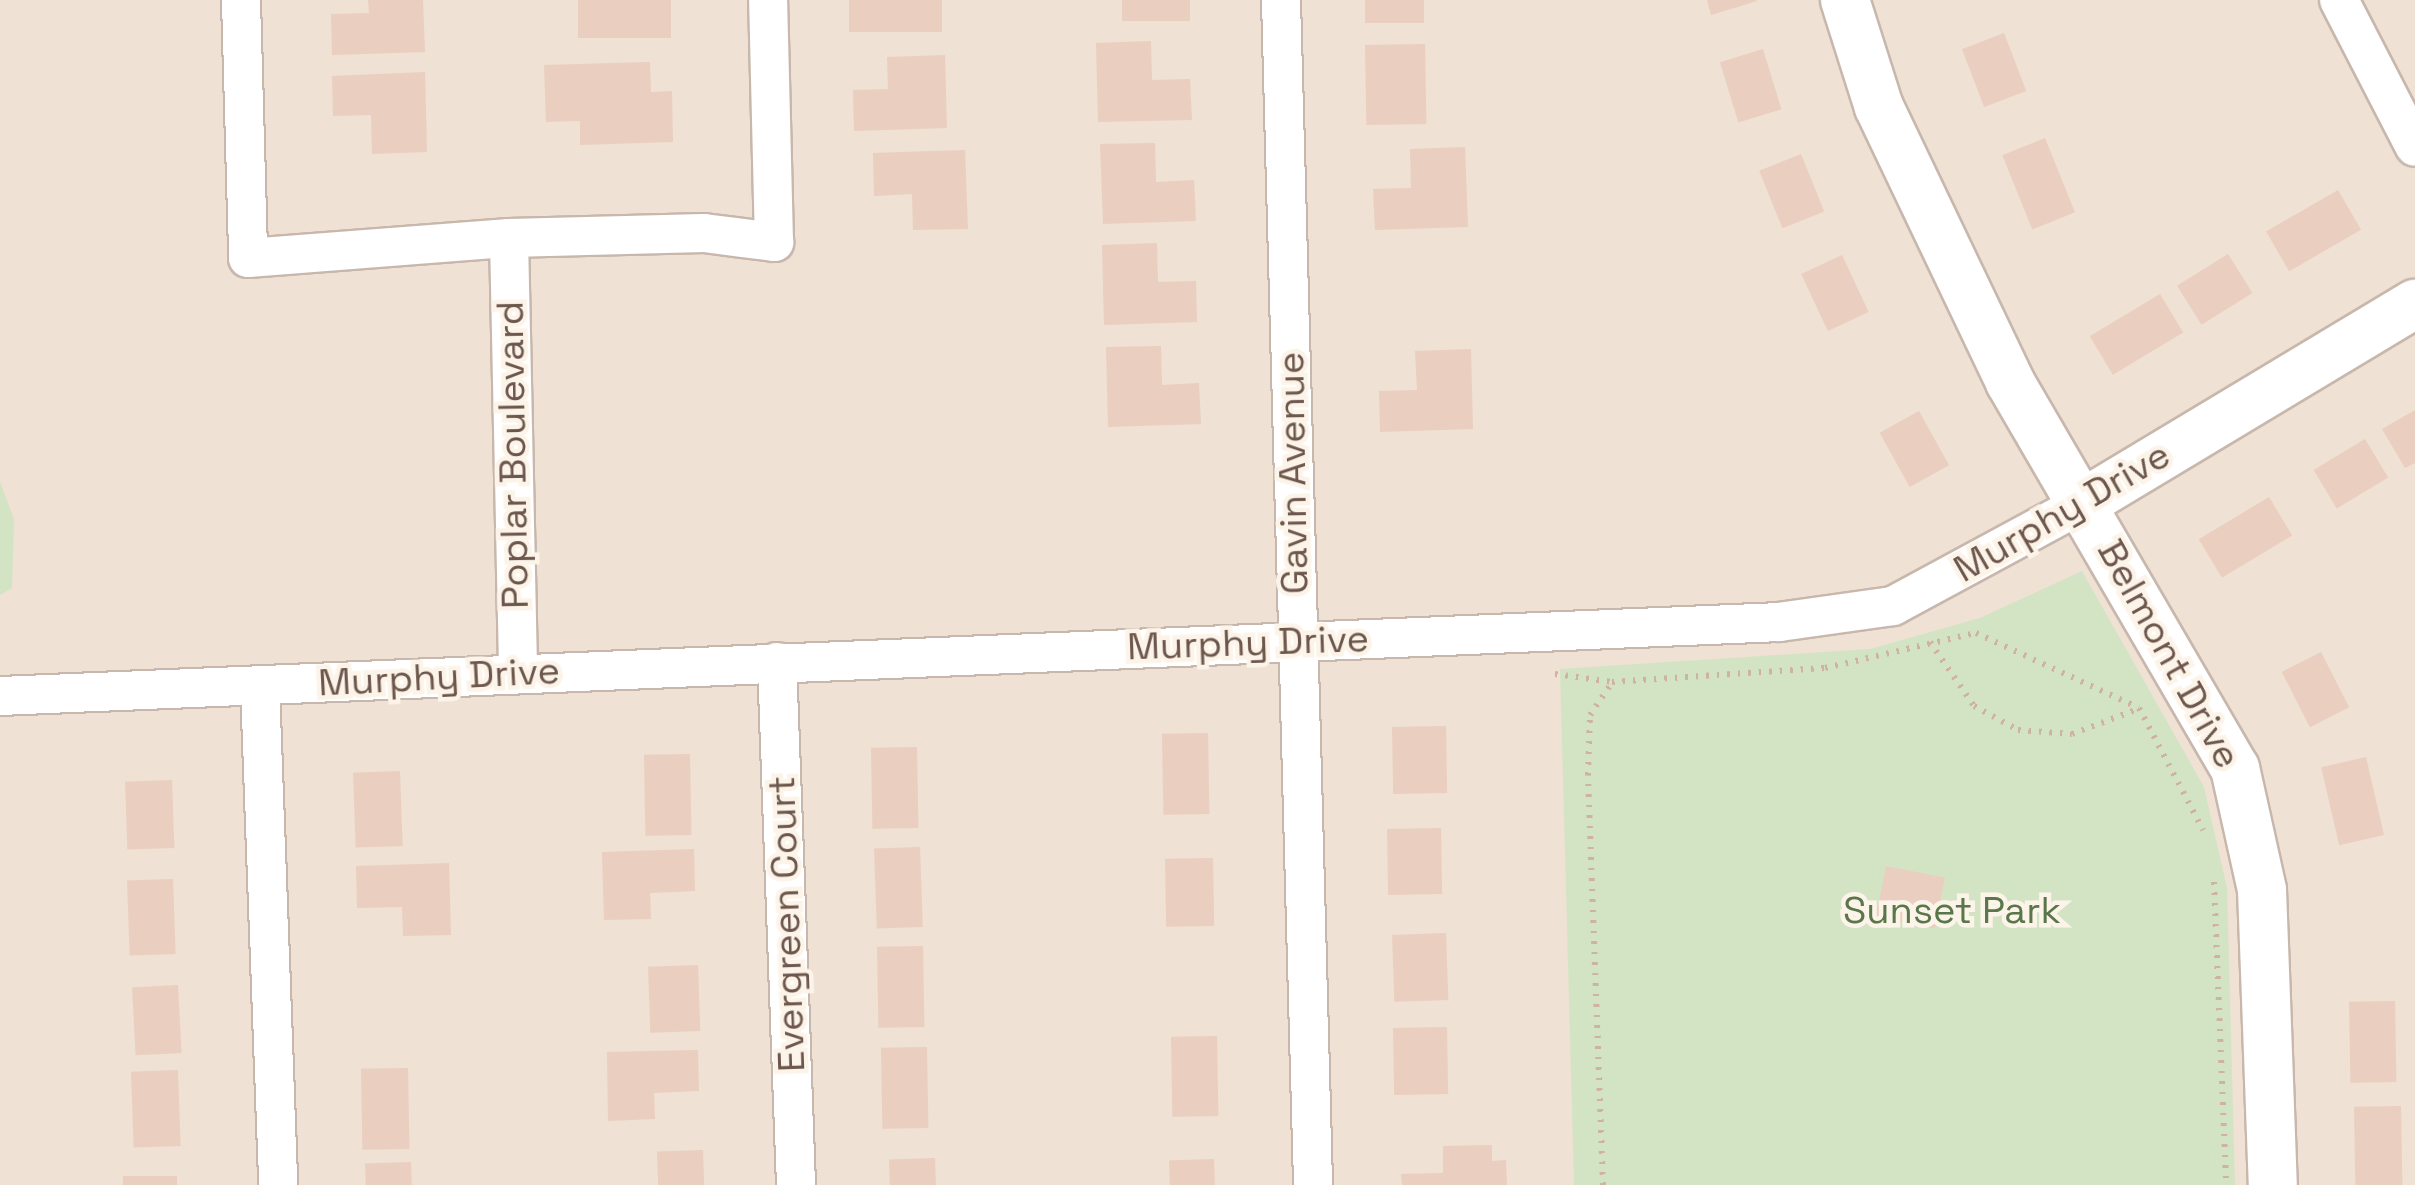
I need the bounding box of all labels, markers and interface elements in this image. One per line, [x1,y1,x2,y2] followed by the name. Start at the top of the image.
[488,301,538,609] street label: Poplar Boulevard
[1268,351,1318,595] street label: Gavin Avenue
[1946,432,2178,592] street label: Murphy Drive
[2087,532,2251,776] street label: Belmont Drive
[1126,616,1370,670] street label: Murphy Drive
[317,648,561,706] street label: Murphy Drive
[759,775,815,1073] street label: Evergreen Court
[1843,888,2061,934] park label: Sunset Park

